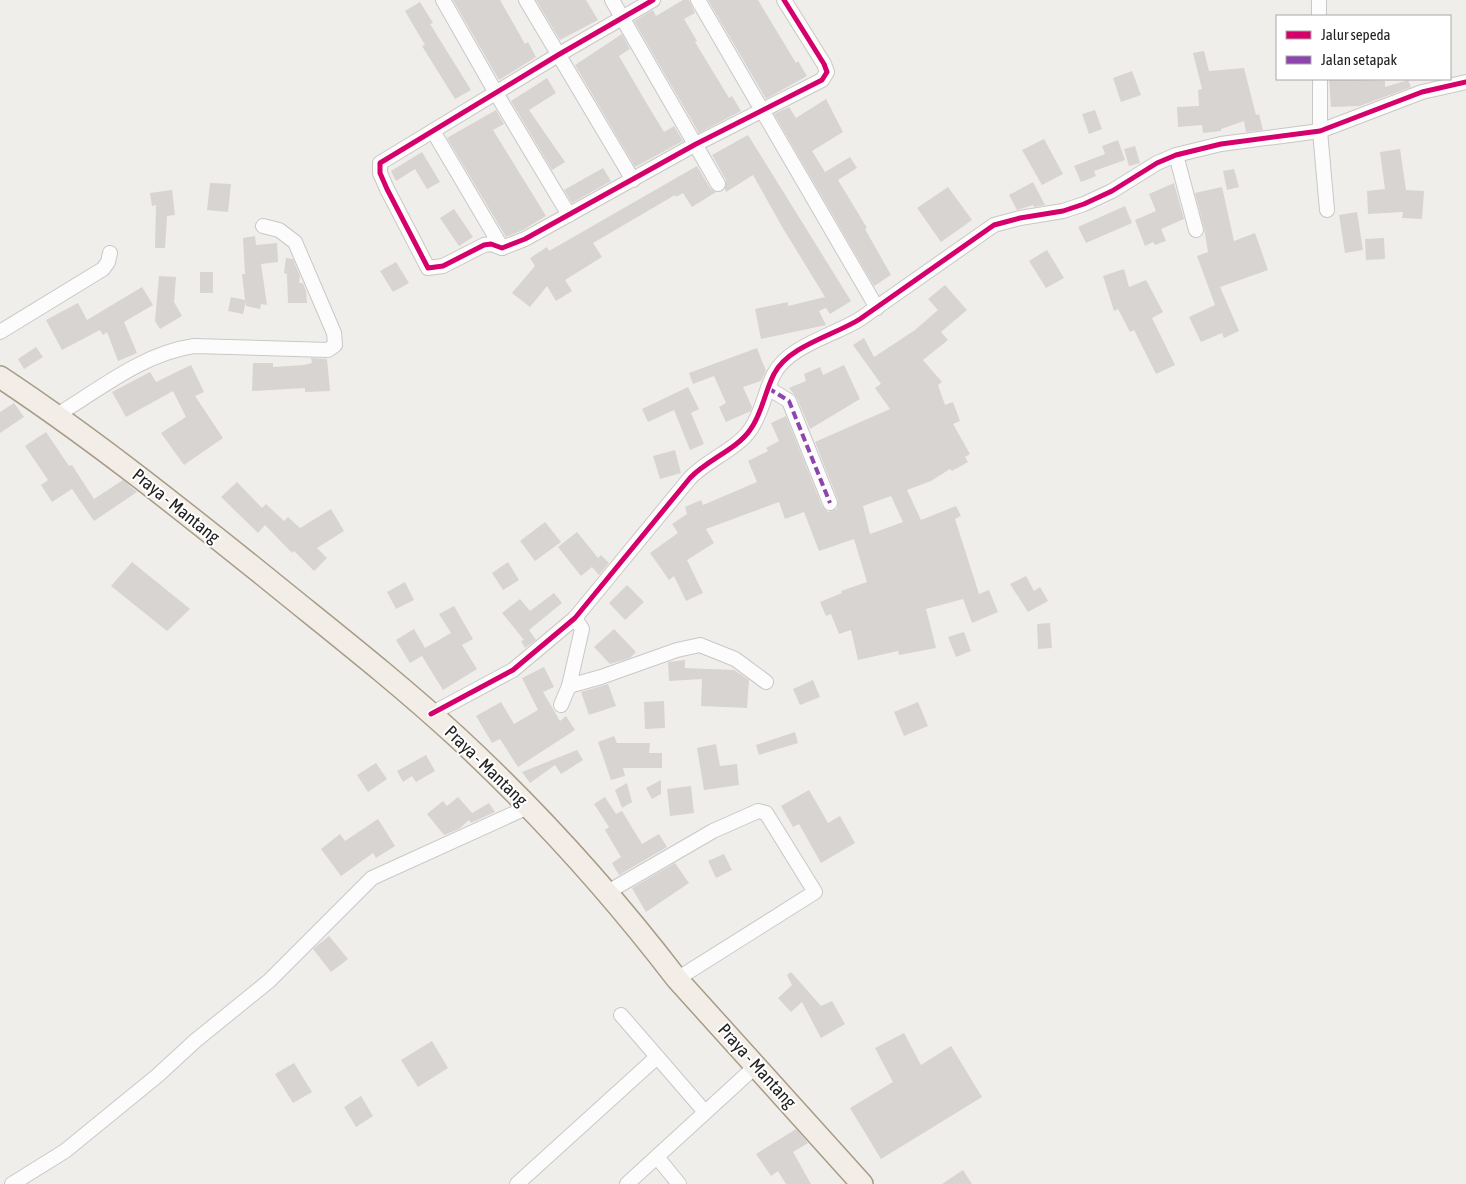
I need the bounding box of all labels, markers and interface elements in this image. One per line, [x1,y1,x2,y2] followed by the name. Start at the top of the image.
[1276,15,1451,80] legend
[1321,26,1391,43] text: Jalur sepeda
[1321,51,1398,68] text: Jalan setapak
[128,464,224,547] street label: Praya - Mantang
[441,721,532,810] street label: Praya - Mantang
[714,1019,801,1112] street label: Praya - Mantang

